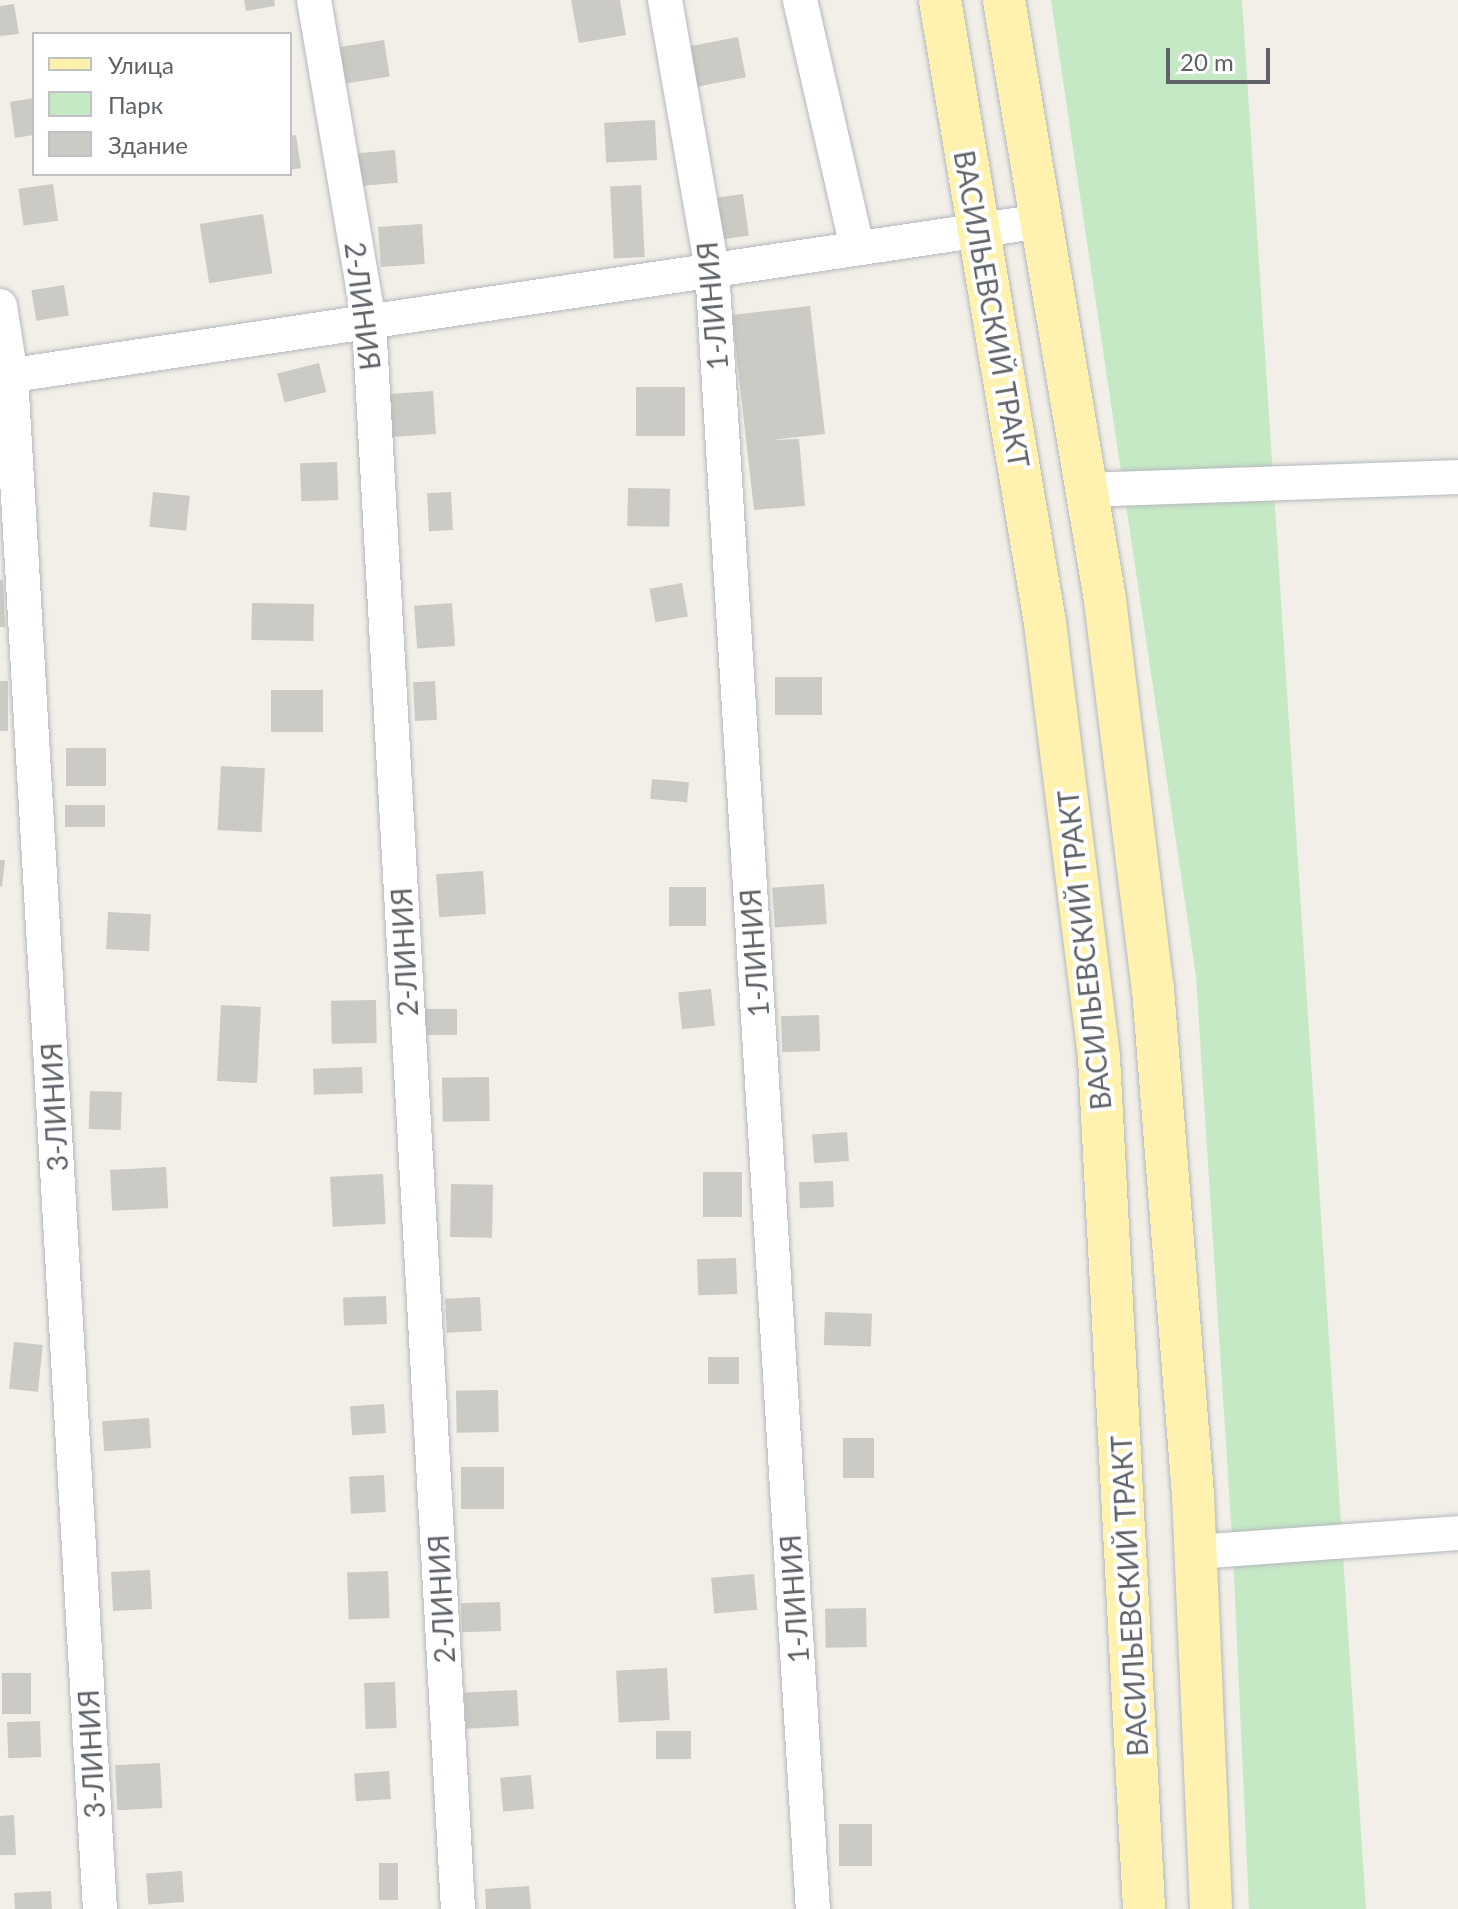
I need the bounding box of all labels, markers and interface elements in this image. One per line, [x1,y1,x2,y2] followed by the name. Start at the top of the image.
[32,32,292,176] legend
[1170,32,1274,82] scale bar
[1180,47,1234,76] text: 20 m
[108,50,174,79] text: Улица
[108,90,163,119] text: Парк
[108,130,188,159] text: Здание
[948,148,1036,470] street label: ВАСИЛЬЕВСКИЙ ТРАКТ
[338,240,388,372] street label: 2-ЛИНИЯ
[690,240,734,372] street label: 1-ЛИНИЯ
[1050,788,1118,1112] street label: ВАСИЛЬЕВСКИЙ ТРАКТ
[384,887,424,1017] street label: 2-ЛИНИЯ
[733,888,775,1018] street label: 1-ЛИНИЯ
[34,1042,74,1172] street label: 3-ЛИНИЯ
[1104,1435,1154,1757] street label: ВАСИЛЬЕВСКИЙ ТРАКТ
[421,1534,461,1664] street label: 2-ЛИНИЯ
[773,1534,815,1664] street label: 1-ЛИНИЯ
[71,1689,111,1819] street label: 3-ЛИНИЯ

